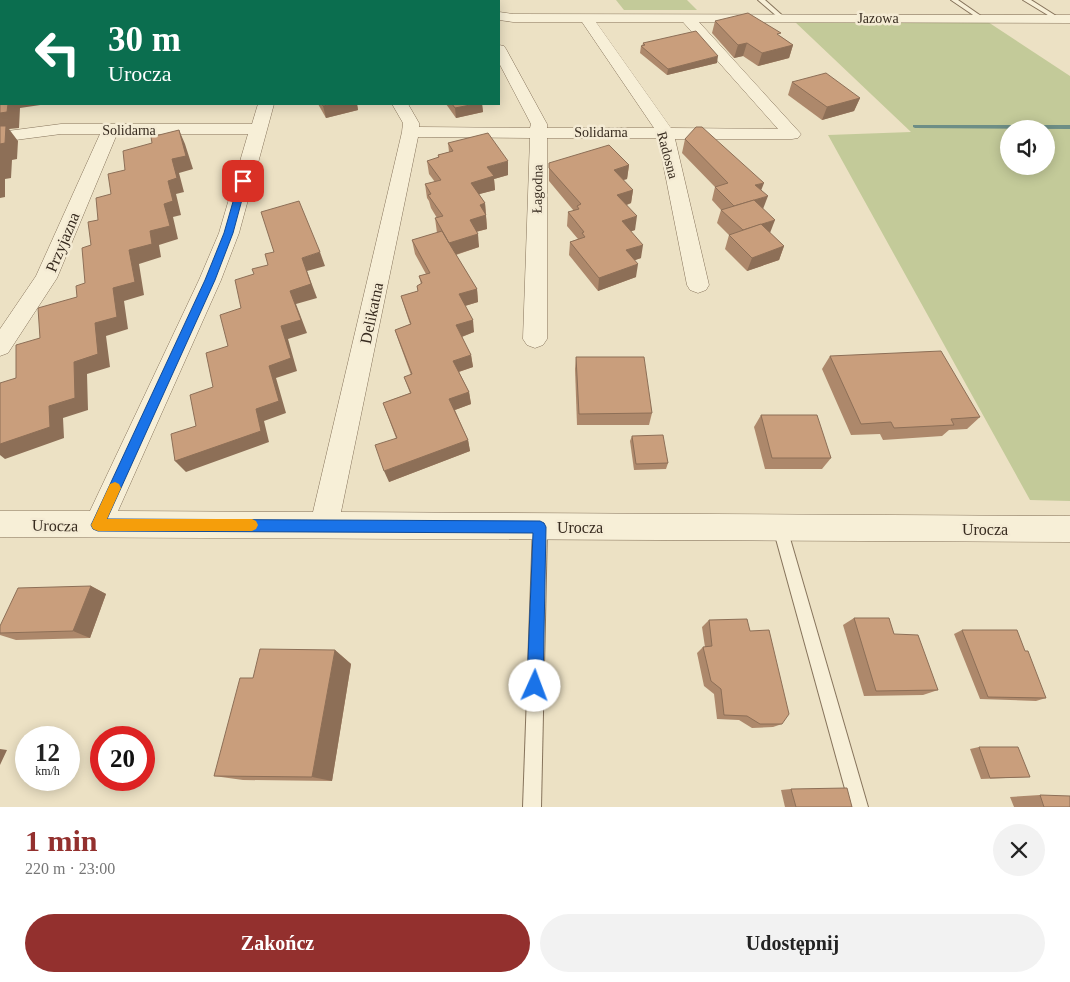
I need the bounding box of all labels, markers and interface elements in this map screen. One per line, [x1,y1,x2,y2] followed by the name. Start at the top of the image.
[857,11,899,26] street label: Jazowa
[25,20,90,85] icon: left
[108,20,181,59] text: 30 m
[108,61,172,86] text: Urocza
[1000,120,1055,175] map controls
[1000,120,1055,175] button: sound
[102,123,157,138] street label: Solidarna
[574,125,629,140] street label: Solidarna
[654,130,681,181] street label: Radosna
[222,160,264,202] pin
[530,164,545,214] street label: Łagodna
[229,167,257,195] icon: arrive
[42,210,84,275] street label: Przyjazna
[357,281,386,345] street label: Delikatna
[32,517,78,534] street label: Urocza
[557,519,603,536] street label: Urocza
[962,521,1008,538] street label: Urocza
[508,659,560,711] position arrow
[90,726,155,791] speed limit sign: 20
[35,739,60,766] text: 12
[35,764,60,778] text: km/h
[25,824,98,857] text: 1 min
[993,824,1045,876] button: close
[25,860,115,877] text: 220 m · 23:00
[25,914,530,972] button: Zakończ
[540,914,1045,972] button: Udostępnij

